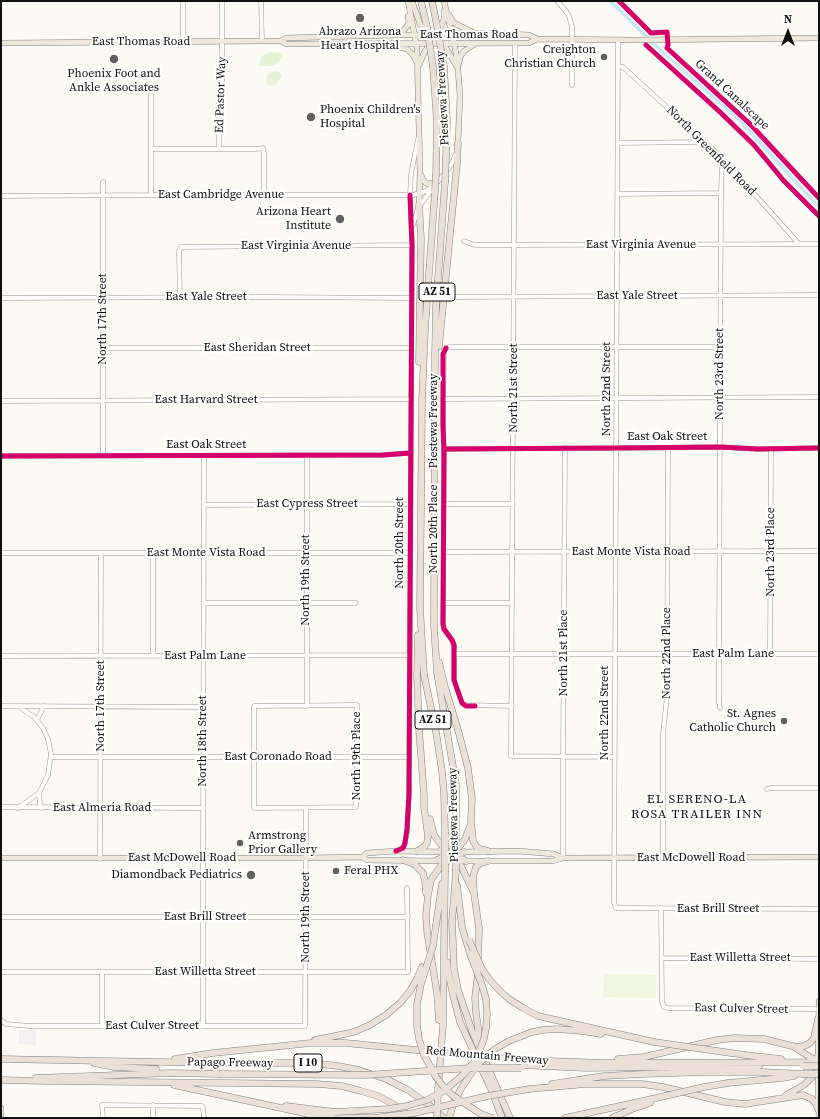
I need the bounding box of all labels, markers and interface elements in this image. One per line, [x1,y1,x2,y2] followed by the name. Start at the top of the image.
[354,12,366,24] marker: Abrazo Arizona Heart Hospital
[768,12,808,52] north arrow
[784,12,792,27] text: N
[319,25,401,53] place label: Abrazo Arizona Heart Hospital
[420,28,518,42] street label: East Thomas Road
[92,35,190,49] street label: East Thomas Road
[504,43,596,71] place label: Creighton Christian Church
[433,50,453,146] street label: Piestewa Freeway
[599,52,609,62] marker: Creighton Christian Church
[108,53,120,65] marker: Phoenix Foot and Ankle Associates
[212,57,230,133] street label: Ed Pastor Way
[692,57,772,133] street label: Grand Canalscape
[67,67,161,95] place label: Phoenix Foot and Ankle Associates
[320,103,420,131] place label: Phoenix Children's Hospital
[663,103,759,199] street label: North Greenfield Road
[305,111,317,123] marker: Phoenix Children's Hospital
[158,188,284,202] street label: East Cambridge Avenue
[256,205,331,233] place label: Arizona Heart Institute
[334,213,346,225] marker: Arizona Heart Institute
[586,238,696,252] street label: East Virginia Avenue
[241,239,351,253] street label: East Virginia Avenue
[96,273,110,365] street label: North 17th Street
[419,283,455,301] road number: AZ 51
[596,289,678,303] street label: East Yale Street
[165,290,247,304] street label: East Yale Street
[713,328,727,420] street label: North 23rd Street
[203,341,311,355] street label: East Sheridan Street
[600,342,614,436] street label: North 22nd Street
[507,343,521,433] street label: North 21st Street
[427,374,441,468] street label: Piestewa Freeway
[154,393,258,407] street label: East Harvard Street
[627,430,707,444] street label: East Oak Street
[166,438,246,452] street label: East Oak Street
[427,485,441,573] street label: North 20th Place
[256,497,358,511] street label: East Cypress Street
[393,497,407,589] street label: North 20th Street
[764,507,778,597] street label: North 23rd Place
[299,534,313,626] street label: North 19th Street
[572,545,690,559] street label: East Monte Vista Road
[147,546,265,560] street label: East Monte Vista Road
[660,607,674,699] street label: North 22nd Place
[557,610,571,696] street label: North 21st Place
[692,647,774,661] street label: East Palm Lane
[164,649,246,663] street label: East Palm Lane
[94,660,108,752] street label: North 17th Street
[598,666,612,760] street label: North 22nd Street
[196,695,210,787] street label: North 18th Street
[689,707,776,735] place label: St. Agnes Catholic Church
[415,711,451,729] road number: AZ 51
[350,712,364,800] street label: North 19th Place
[779,716,789,726] marker: St. Agnes Catholic Church
[224,750,332,764] street label: East Coronado Road
[446,768,462,862] street label: Piestewa Freeway
[631,792,763,823] district label: EL SERENO-LA ROSA TRAILER INN
[53,801,151,815] street label: East Almeria Road
[248,829,317,857] place label: Armstrong Prior Gallery
[235,838,245,848] marker: Armstrong Prior Gallery
[128,851,236,865] street label: East McDowell Road
[637,851,745,865] street label: East McDowell Road
[344,864,398,878] place label: Feral PHX
[331,866,341,876] marker: Feral PHX
[111,868,242,882] place label: Diamondback Pediatrics
[245,869,257,881] marker: Diamondback Pediatrics
[299,871,313,963] street label: North 19th Street
[677,902,759,916] street label: East Brill Street
[164,910,246,924] street label: East Brill Street
[689,951,791,965] street label: East Willetta Street
[154,965,256,979] street label: East Willetta Street
[694,1001,788,1017] street label: East Culver Street
[105,1019,199,1033] street label: East Culver Street
[425,1043,549,1069] street label: Red Mountain Freeway
[294,1054,322,1072] road number: I 10
[187,1055,273,1071] street label: Papago Freeway

